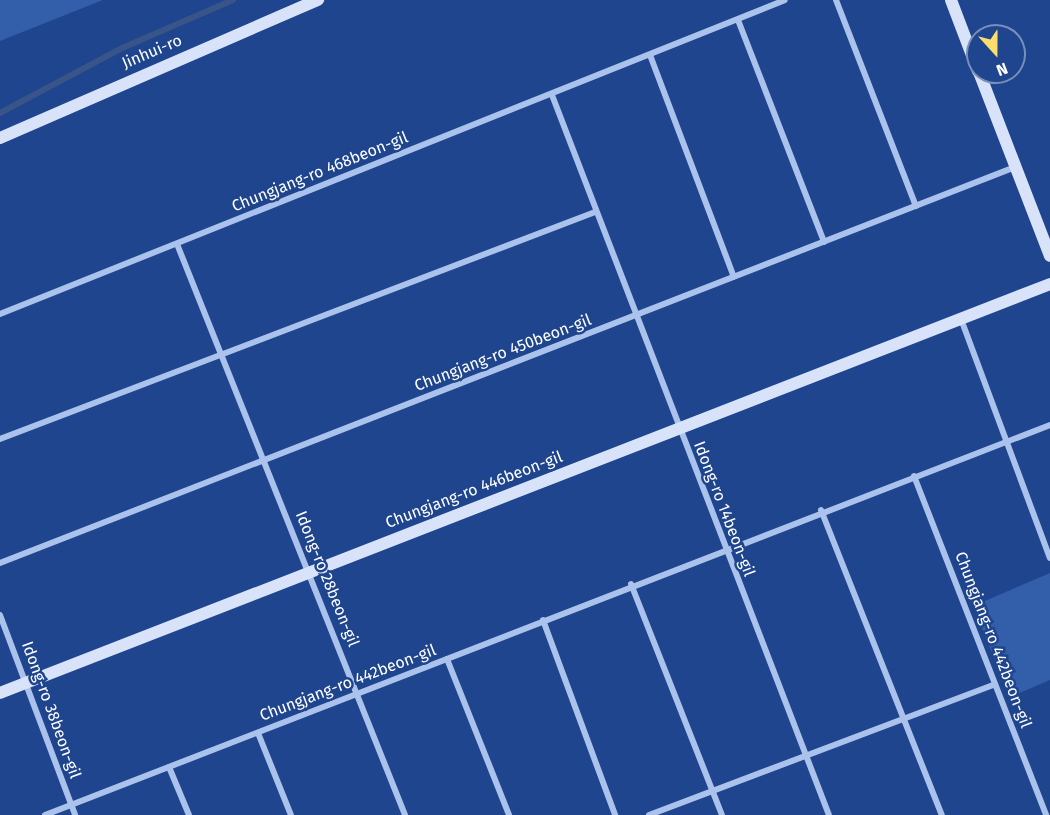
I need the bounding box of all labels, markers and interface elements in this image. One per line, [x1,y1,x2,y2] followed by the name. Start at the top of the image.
[966,24,1026,84] north arrow
[119,31,185,73] street label: Jinhui-ro
[994,59,1010,80] text: N
[229,128,411,216] street label: Chungjang-ro 468beon-gil
[412,310,594,396] street label: Chungjang-ro 450beon-gil
[689,439,759,579] street label: Idong-ro 14beon-gil
[383,447,565,533] street label: Chungjang-ro 446beon-gil
[291,508,363,650] street label: Idong-ro 28beon-gil
[951,549,1035,731] street label: Chungjang-ro 442beon-gil
[17,639,85,781] street label: Idong-ro 38beon-gil
[257,641,439,725] street label: Chungjang-ro 442beon-gil

